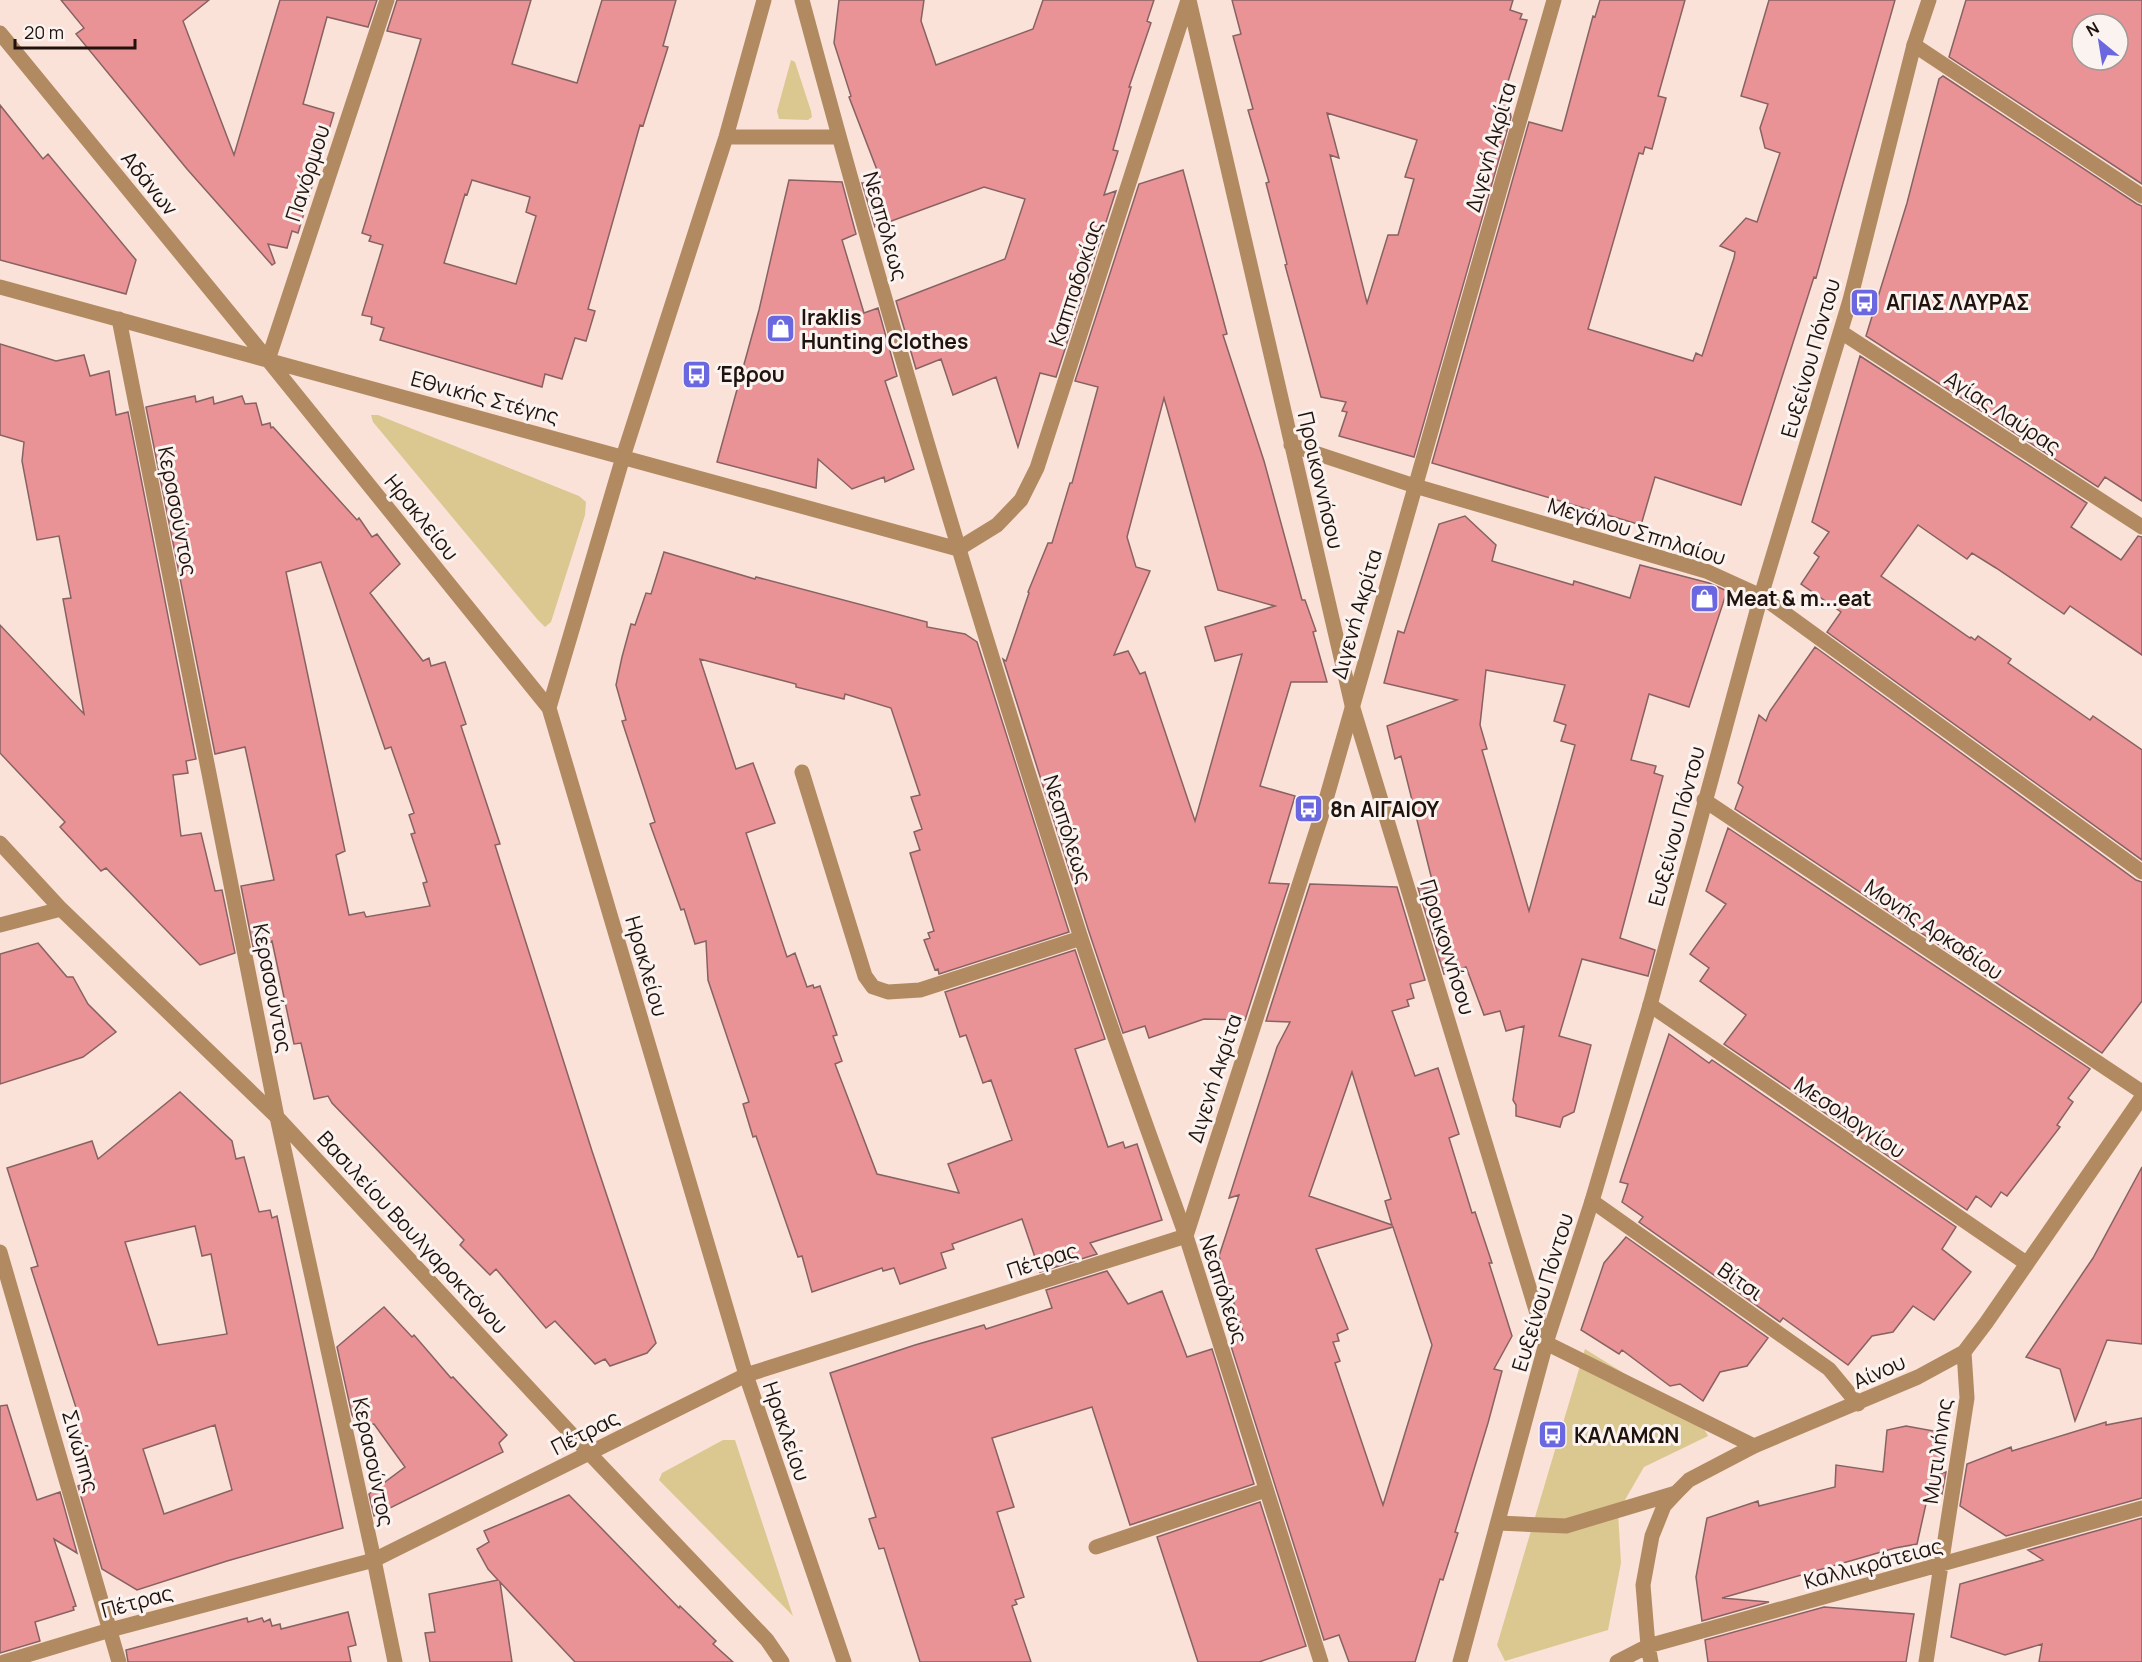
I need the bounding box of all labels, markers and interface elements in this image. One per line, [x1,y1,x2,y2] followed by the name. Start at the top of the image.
[15,12,135,50] scale bar
[2070,12,2130,72] north arrow
[2082,17,2103,41] text: N
[24,20,64,44] text: 20 m
[1458,79,1522,215] street label: Διγενή Ακρίτα
[278,121,336,225] street label: Πανόρμου
[115,145,185,221] street label: Αδάνων
[857,168,915,284] street label: Νεαπόλεως
[1041,216,1109,350] street label: Καππαδοκίας
[1774,275,1846,441] street label: Ευξείνου Πόντου
[1849,286,1881,318] bus stop icon: ΑΓΙΑΣ ΛΑΥΡΑΣ
[1886,288,2030,316] place label: ΑΓΙΑΣ ΛΑΥΡΑΣ
[801,303,968,355] place label: Iraklis Hunting Clothes
[764,313,796,345] shop icon: Iraklis Hunting Clothes
[680,358,712,390] bus stop icon: Έβρου
[717,360,785,388] place label: Έβρου
[408,364,562,430] street label: Εθνικής Στέγης
[1940,364,2066,460] street label: Αγίας Λαύρας
[1292,409,1350,551] street label: Προικοννήσου
[152,444,204,578] street label: Κερασούντος
[379,468,465,566] street label: Ηρακλείου
[1545,491,1729,571] street label: Μεγάλου Σπηλαίου
[1324,546,1388,682] street label: Διγενή Ακρίτα
[1689,582,1721,614] shop icon: Meat & m...eat
[1726,584,1872,612] place label: Meat & m...eat
[1641,743,1711,909] street label: Ευξείνου Πόντου
[1037,771,1099,887] street label: Νεαπόλεως
[1293,793,1325,825] bus stop icon: 8η ΑΙΓΑΙΟΥ
[1330,795,1439,823] place label: 8η ΑΙΓΑΙΟΥ
[1859,872,2009,986] street label: Μονής Αρκαδίου
[1414,876,1482,1018] street label: Προικοννήσου
[619,912,675,1020] street label: Ηρακλείου
[247,921,299,1055] street label: Κερασούντος
[1180,1010,1248,1146] street label: Διγενή Ακρίτα
[1789,1070,1911,1164] street label: Μεσολογγίου
[312,1125,514,1339] street label: Βασιλείου Βουλγαροκτόνου
[1505,1209,1579,1375] street label: Ευξείνου Πόντου
[1193,1231,1255,1347] street label: Νεαπόλεως
[1003,1235,1081,1285] street label: Πέτρας
[1712,1255,1770,1307] street label: Βίτσι
[1848,1347,1910,1395] street label: Αίνου
[757,1378,817,1484] street label: Ηρακλείου
[347,1395,401,1529] street label: Κερασούντος
[1916,1396,1958,1506] street label: Μυτιλήνης
[546,1403,624,1461] street label: Πέτρας
[56,1407,106,1495] street label: Σινώπης
[1537,1419,1569,1451] bus stop icon: ΚΑΛΑΜΩΝ
[1574,1421,1679,1449] place label: ΚΑΛΑΜΩΝ
[1801,1531,1945,1595] street label: Καλλικράτειας
[98,1578,176,1624] street label: Πέτρας

